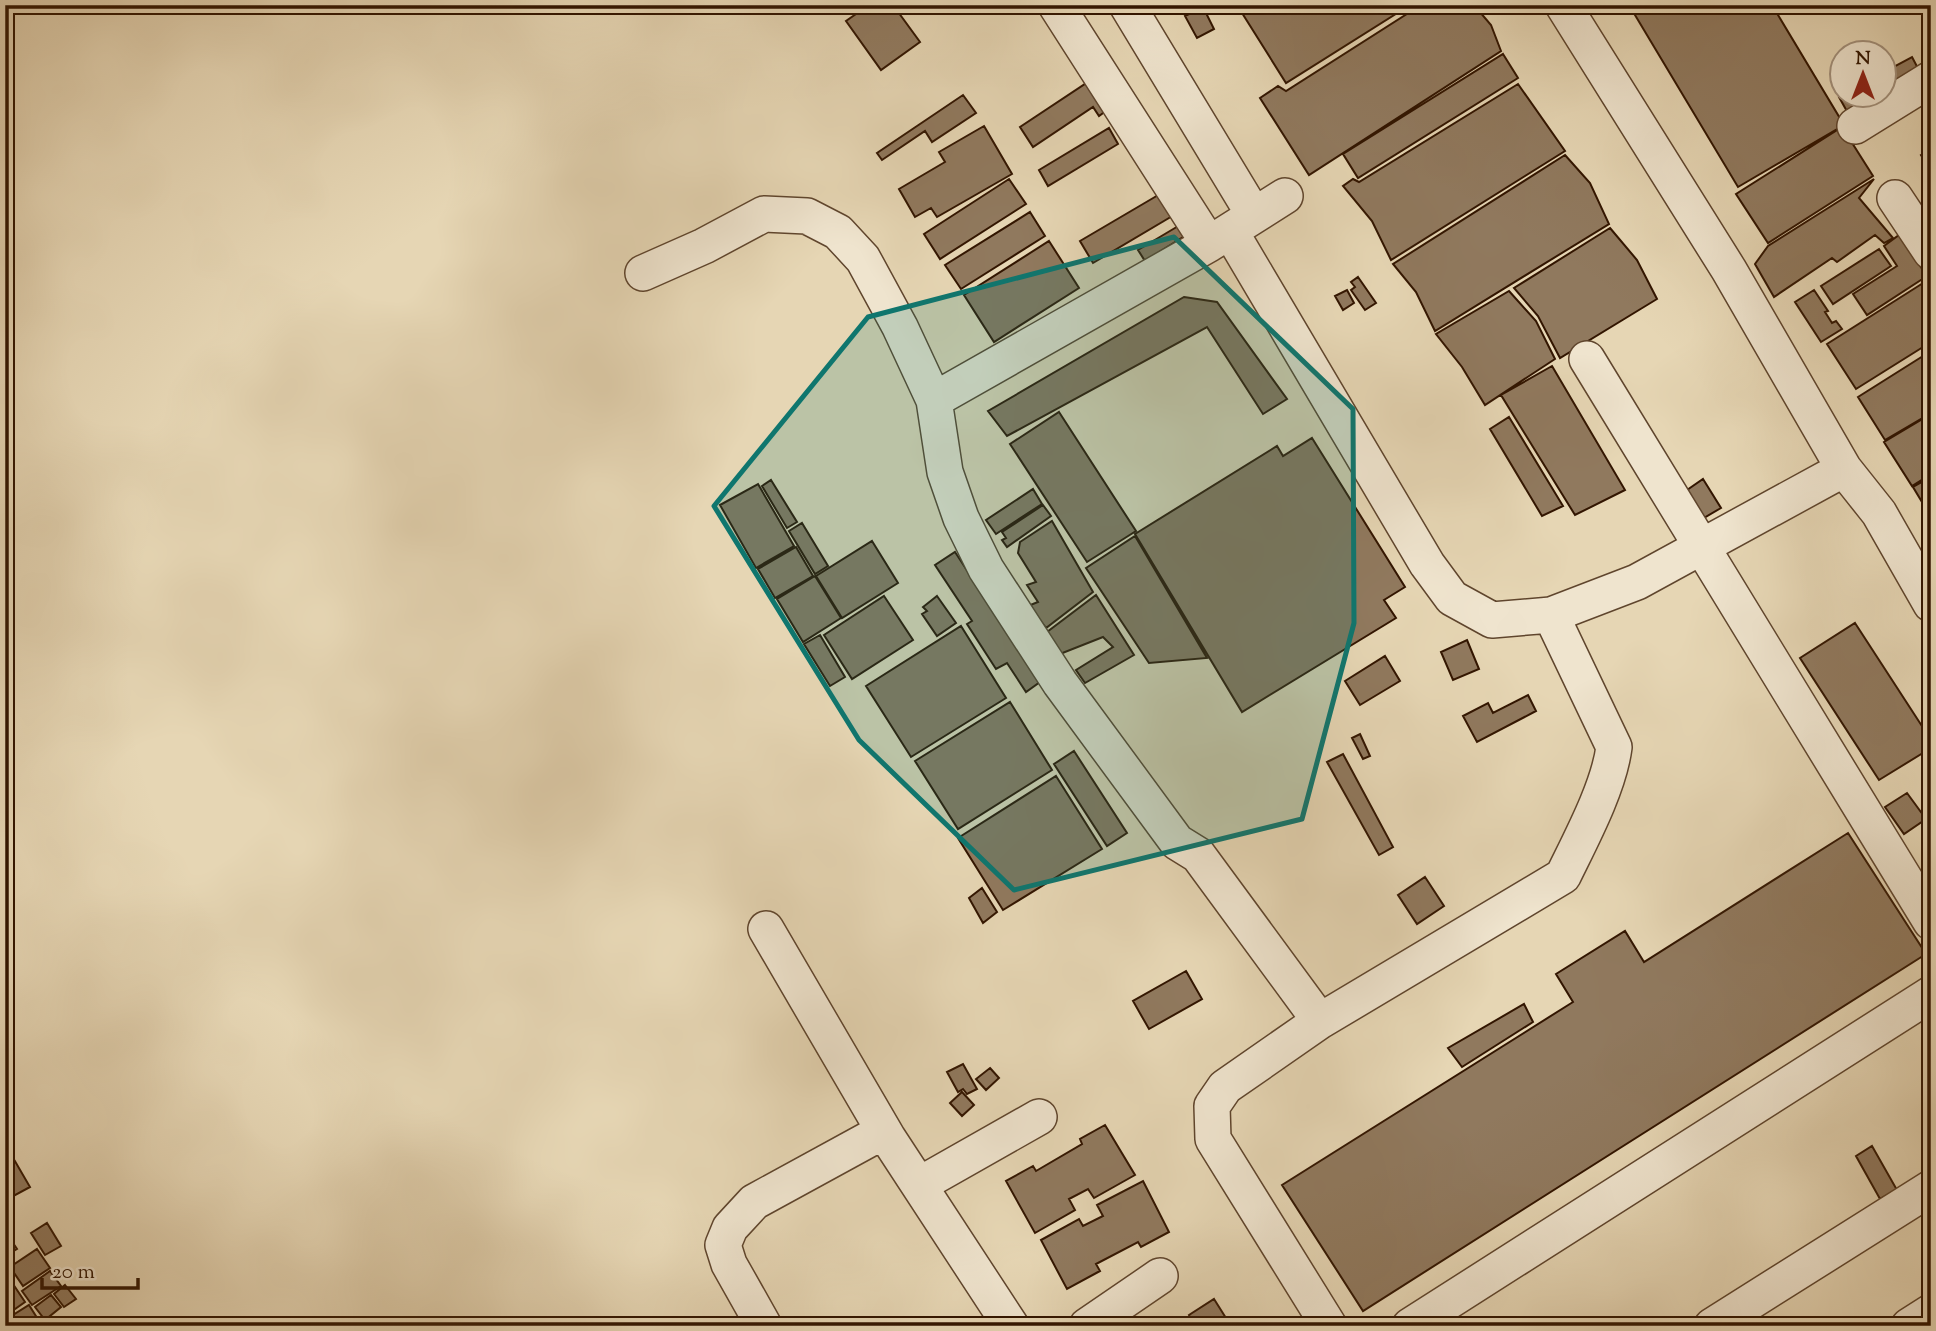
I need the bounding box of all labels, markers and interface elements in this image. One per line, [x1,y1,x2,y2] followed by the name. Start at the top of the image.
[1828,38,1898,108] north arrow
[1855,46,1871,73] text: N
[42,1247,138,1291] scale bar
[52,1258,95,1288] text: 20 m

